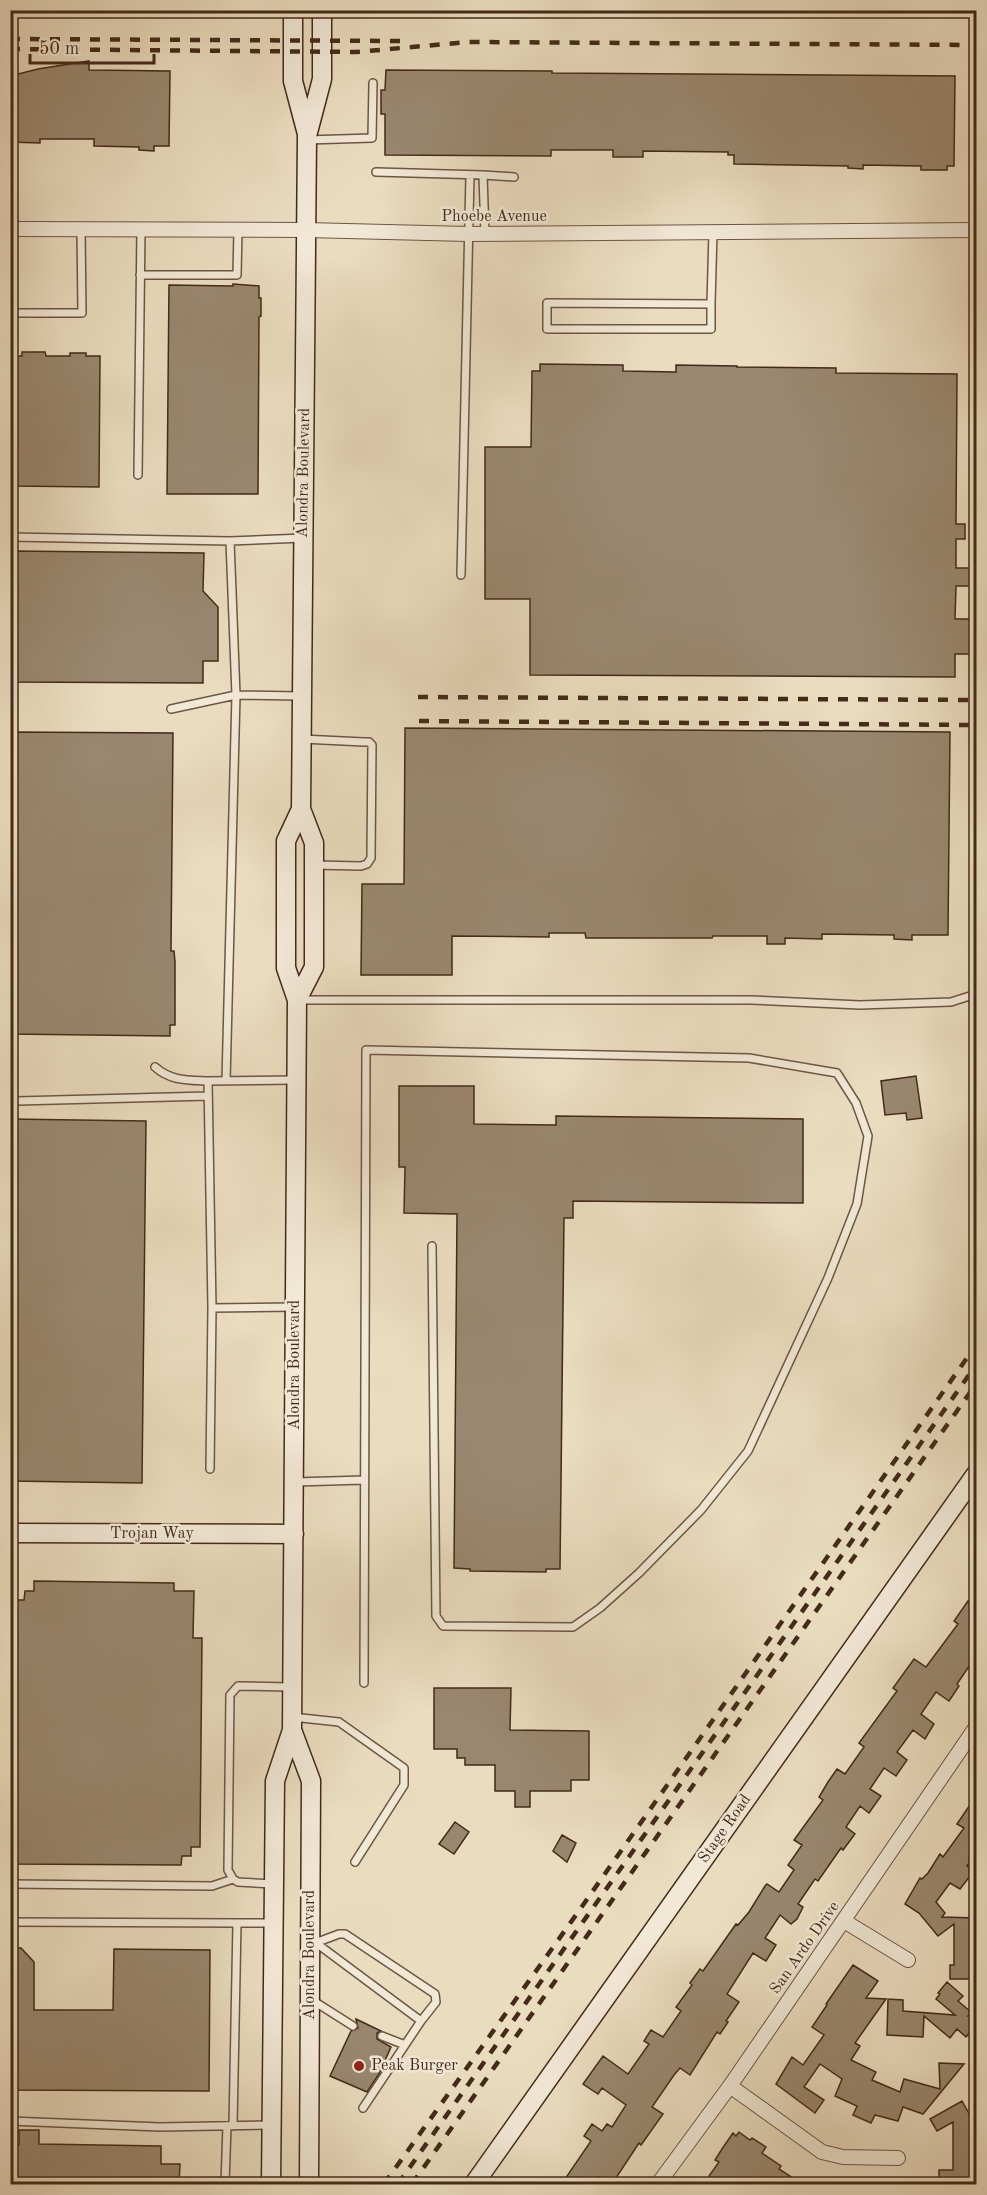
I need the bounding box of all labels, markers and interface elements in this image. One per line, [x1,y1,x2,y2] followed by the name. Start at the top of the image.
[30,27,154,65] scale bar
[39,40,79,58] text: 50 m
[441,209,547,225] street label: Phoebe Avenue
[295,408,313,538] street label: Alondra Boulevard
[287,1300,303,1430] street label: Alondra Boulevard
[110,1526,195,1542] street label: Trojan Way
[696,1792,754,1866] street label: Stage Road
[302,1890,318,2020] street label: Alondra Boulevard
[767,1899,843,1997] street label: San Ardo Drive
[371,2058,458,2074] place label: Peak Burger
[352,2059,366,2073] marker: Peak Burger

